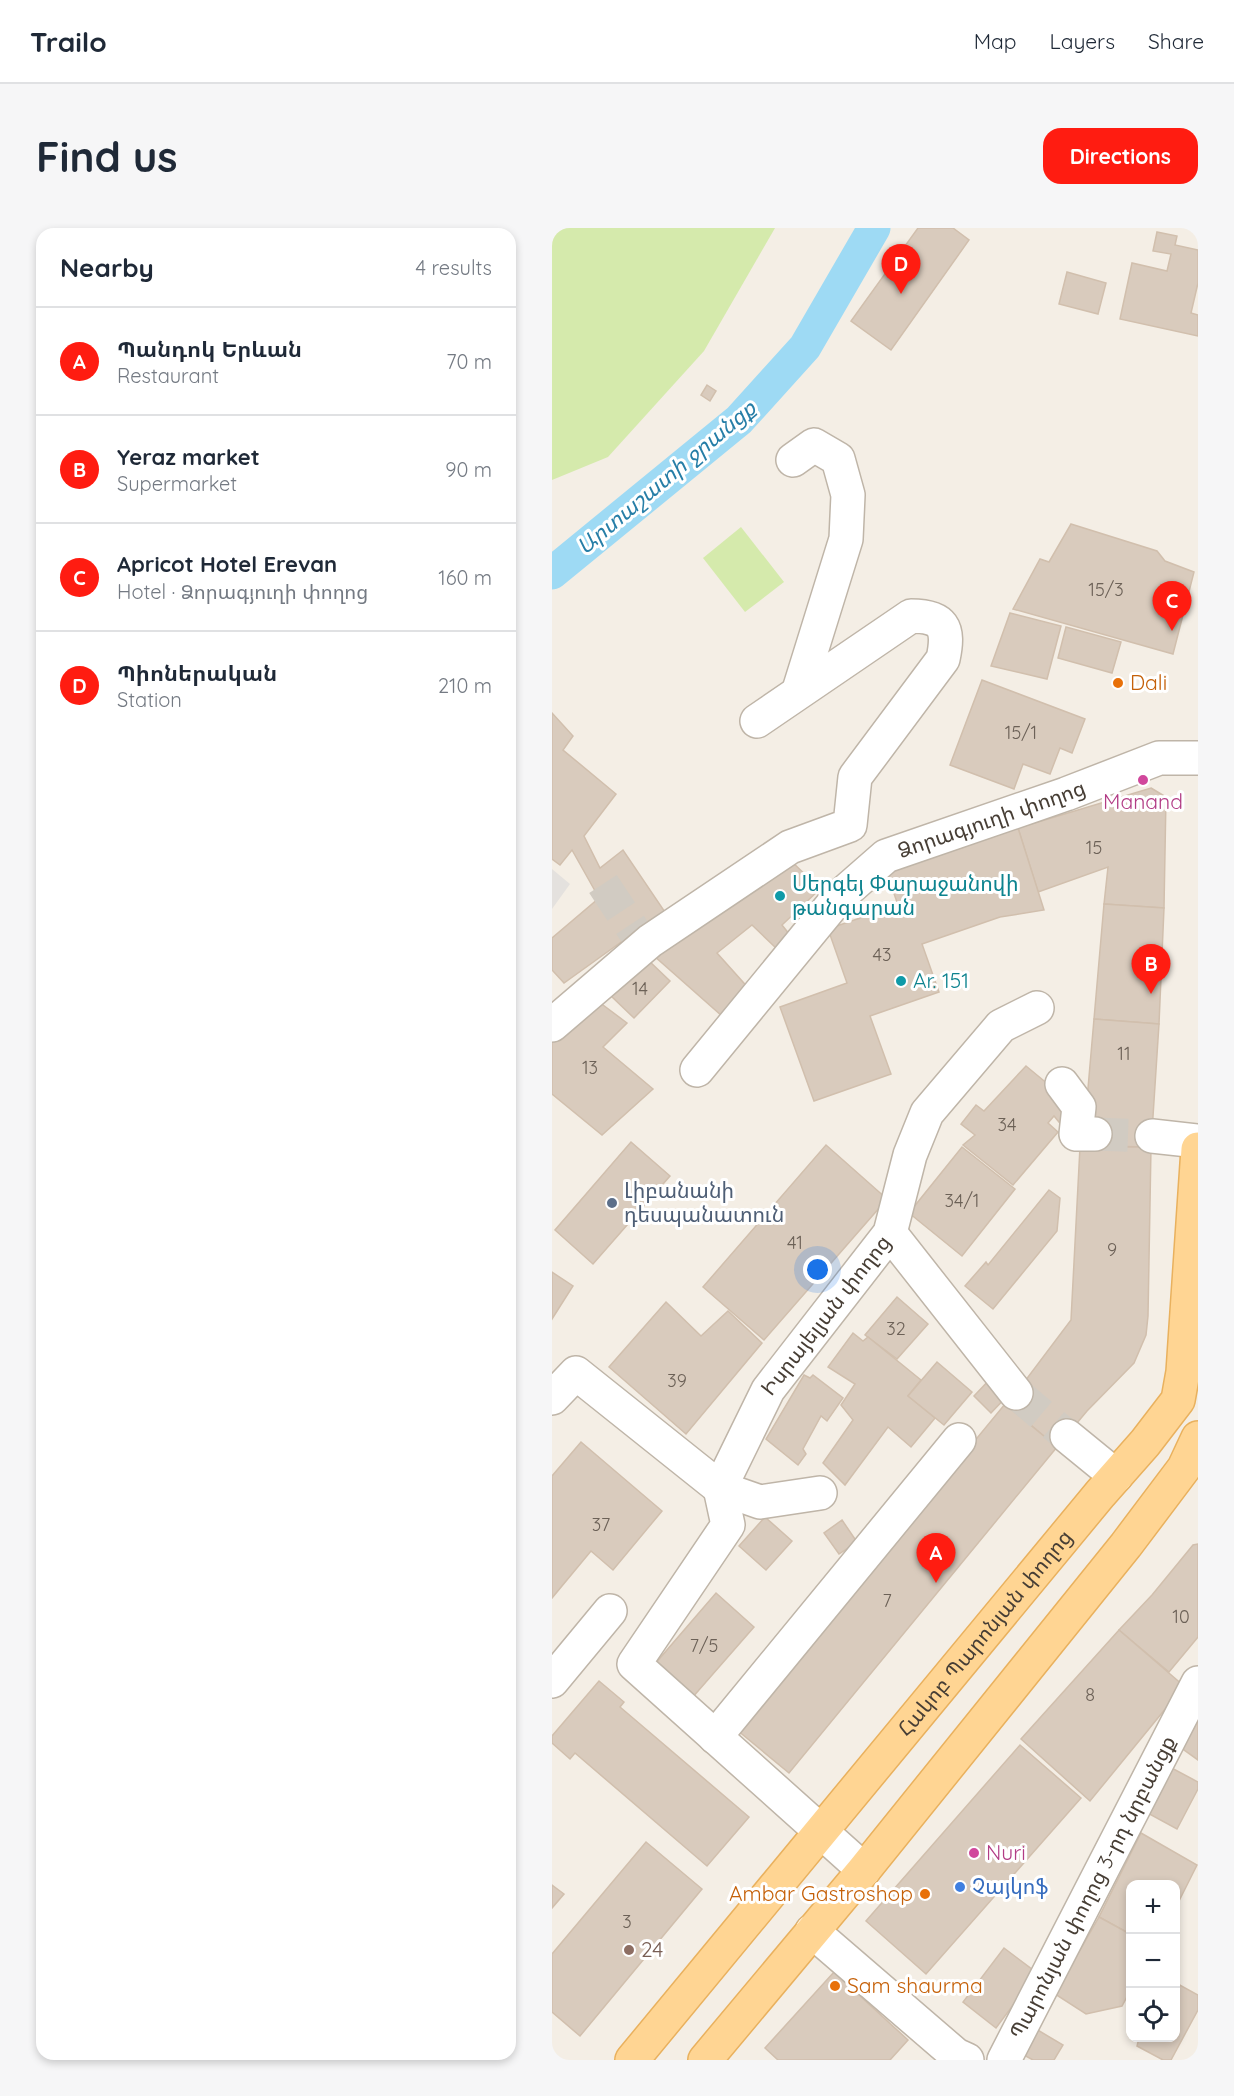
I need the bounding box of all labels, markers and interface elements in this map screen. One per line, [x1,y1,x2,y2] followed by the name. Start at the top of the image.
[30,24,107,59] text: Trailo
[974,28,1017,54] text: Map
[1050,28,1115,54] text: Layers
[1148,28,1204,54] text: Share
[1043,128,1198,184] button: Directions
[36,130,178,183] text: Find us
[882,244,920,294] pin: D
[60,251,154,284] text: Nearby
[416,255,492,280] text: 4 results
[117,335,302,363] text: Պանդոկ Երևան
[73,349,86,374] text: A
[446,349,492,374] text: 70 m
[117,363,219,388] text: Restaurant
[571,393,762,560] water label: Արտաշատի ջրանցք
[117,443,260,471] text: Yeraz market
[73,457,86,482] text: B
[445,457,492,482] text: 90 m
[117,471,237,496] text: Supermarket
[117,550,337,578] text: Apricot Hotel Erevan
[73,565,86,590] text: C
[438,565,492,590] text: 160 m
[1088,578,1124,601] house number: 15/3
[117,579,368,604] text: Hotel · Ձորագյուղի փողոց
[1152,582,1192,631] pin: C
[117,659,277,687] text: Պիոներական
[1130,669,1167,695] place label: Dali
[72,673,87,698] text: D
[438,673,492,698] text: 210 m
[1111,676,1125,690] marker: Dali
[117,687,182,712] text: Station
[1005,721,1037,744] house number: 15/1
[1136,773,1150,787] marker: Manand
[894,774,1089,863] street label: Ձորագյուղի փողոց
[1103,788,1183,814] place label: Manand
[1086,836,1102,859] house number: 15
[792,870,1018,920] place label: Սերգեյ Փարաջանովի թանգարան
[773,889,787,903] marker: Սերգեյ Փարաջանովի թանգարան
[873,943,891,966] house number: 43
[1132,944,1170,994] pin: B
[913,967,969,993] place label: Ar. 151
[894,974,908,988] marker: Ar. 151
[632,977,648,1000] house number: 14
[1117,1042,1131,1065] house number: 11
[582,1056,598,1079] house number: 13
[998,1113,1016,1136] house number: 34
[624,1177,784,1227] place label: Լիբանանի դեսպանատուն
[945,1189,979,1212] house number: 34/1
[605,1196,619,1210] marker: Լիբանանի դեսպանատուն
[755,1229,896,1400] street label: Իսրայելյան փողոց
[787,1231,803,1254] house number: 41
[1107,1238,1117,1261] house number: 9
[803,1255,832,1284] your location
[886,1317,906,1340] house number: 32
[667,1369,687,1392] house number: 39
[592,1513,610,1536] house number: 37
[891,1524,1077,1741] street label: Հակոբ Պարոնյան փողոց
[916,1534,956,1583] pin: A
[882,1589,892,1612] house number: 7
[1172,1605,1190,1628] house number: 10
[690,1634,718,1657] house number: 7/5
[1085,1683,1095,1706] house number: 8
[1003,1731,1181,2043] street label: Պարոնյան փողոց 3-րդ նրբանցք
[986,1839,1026,1865] place label: Nuri
[967,1846,981,1860] marker: Nuri
[972,1873,1049,1899] place label: Չայկոֆ
[729,1880,913,1906] place label: Ambar Gastroshop
[953,1880,967,1894] marker: Չայկոֆ
[1126,1880,1180,2042] map controls
[1126,1880,1180,1934] button: +
[918,1887,932,1901] marker: Ambar Gastroshop
[622,1910,632,1933] house number: 3
[1126,1934,1180,1988] button: −
[641,1936,663,1962] place label: 24
[622,1943,636,1957] marker: 24
[847,1972,983,1998] place label: Sam shaurma
[828,1979,842,1993] marker: Sam shaurma
[1126,1988,1180,2042] button: locate

